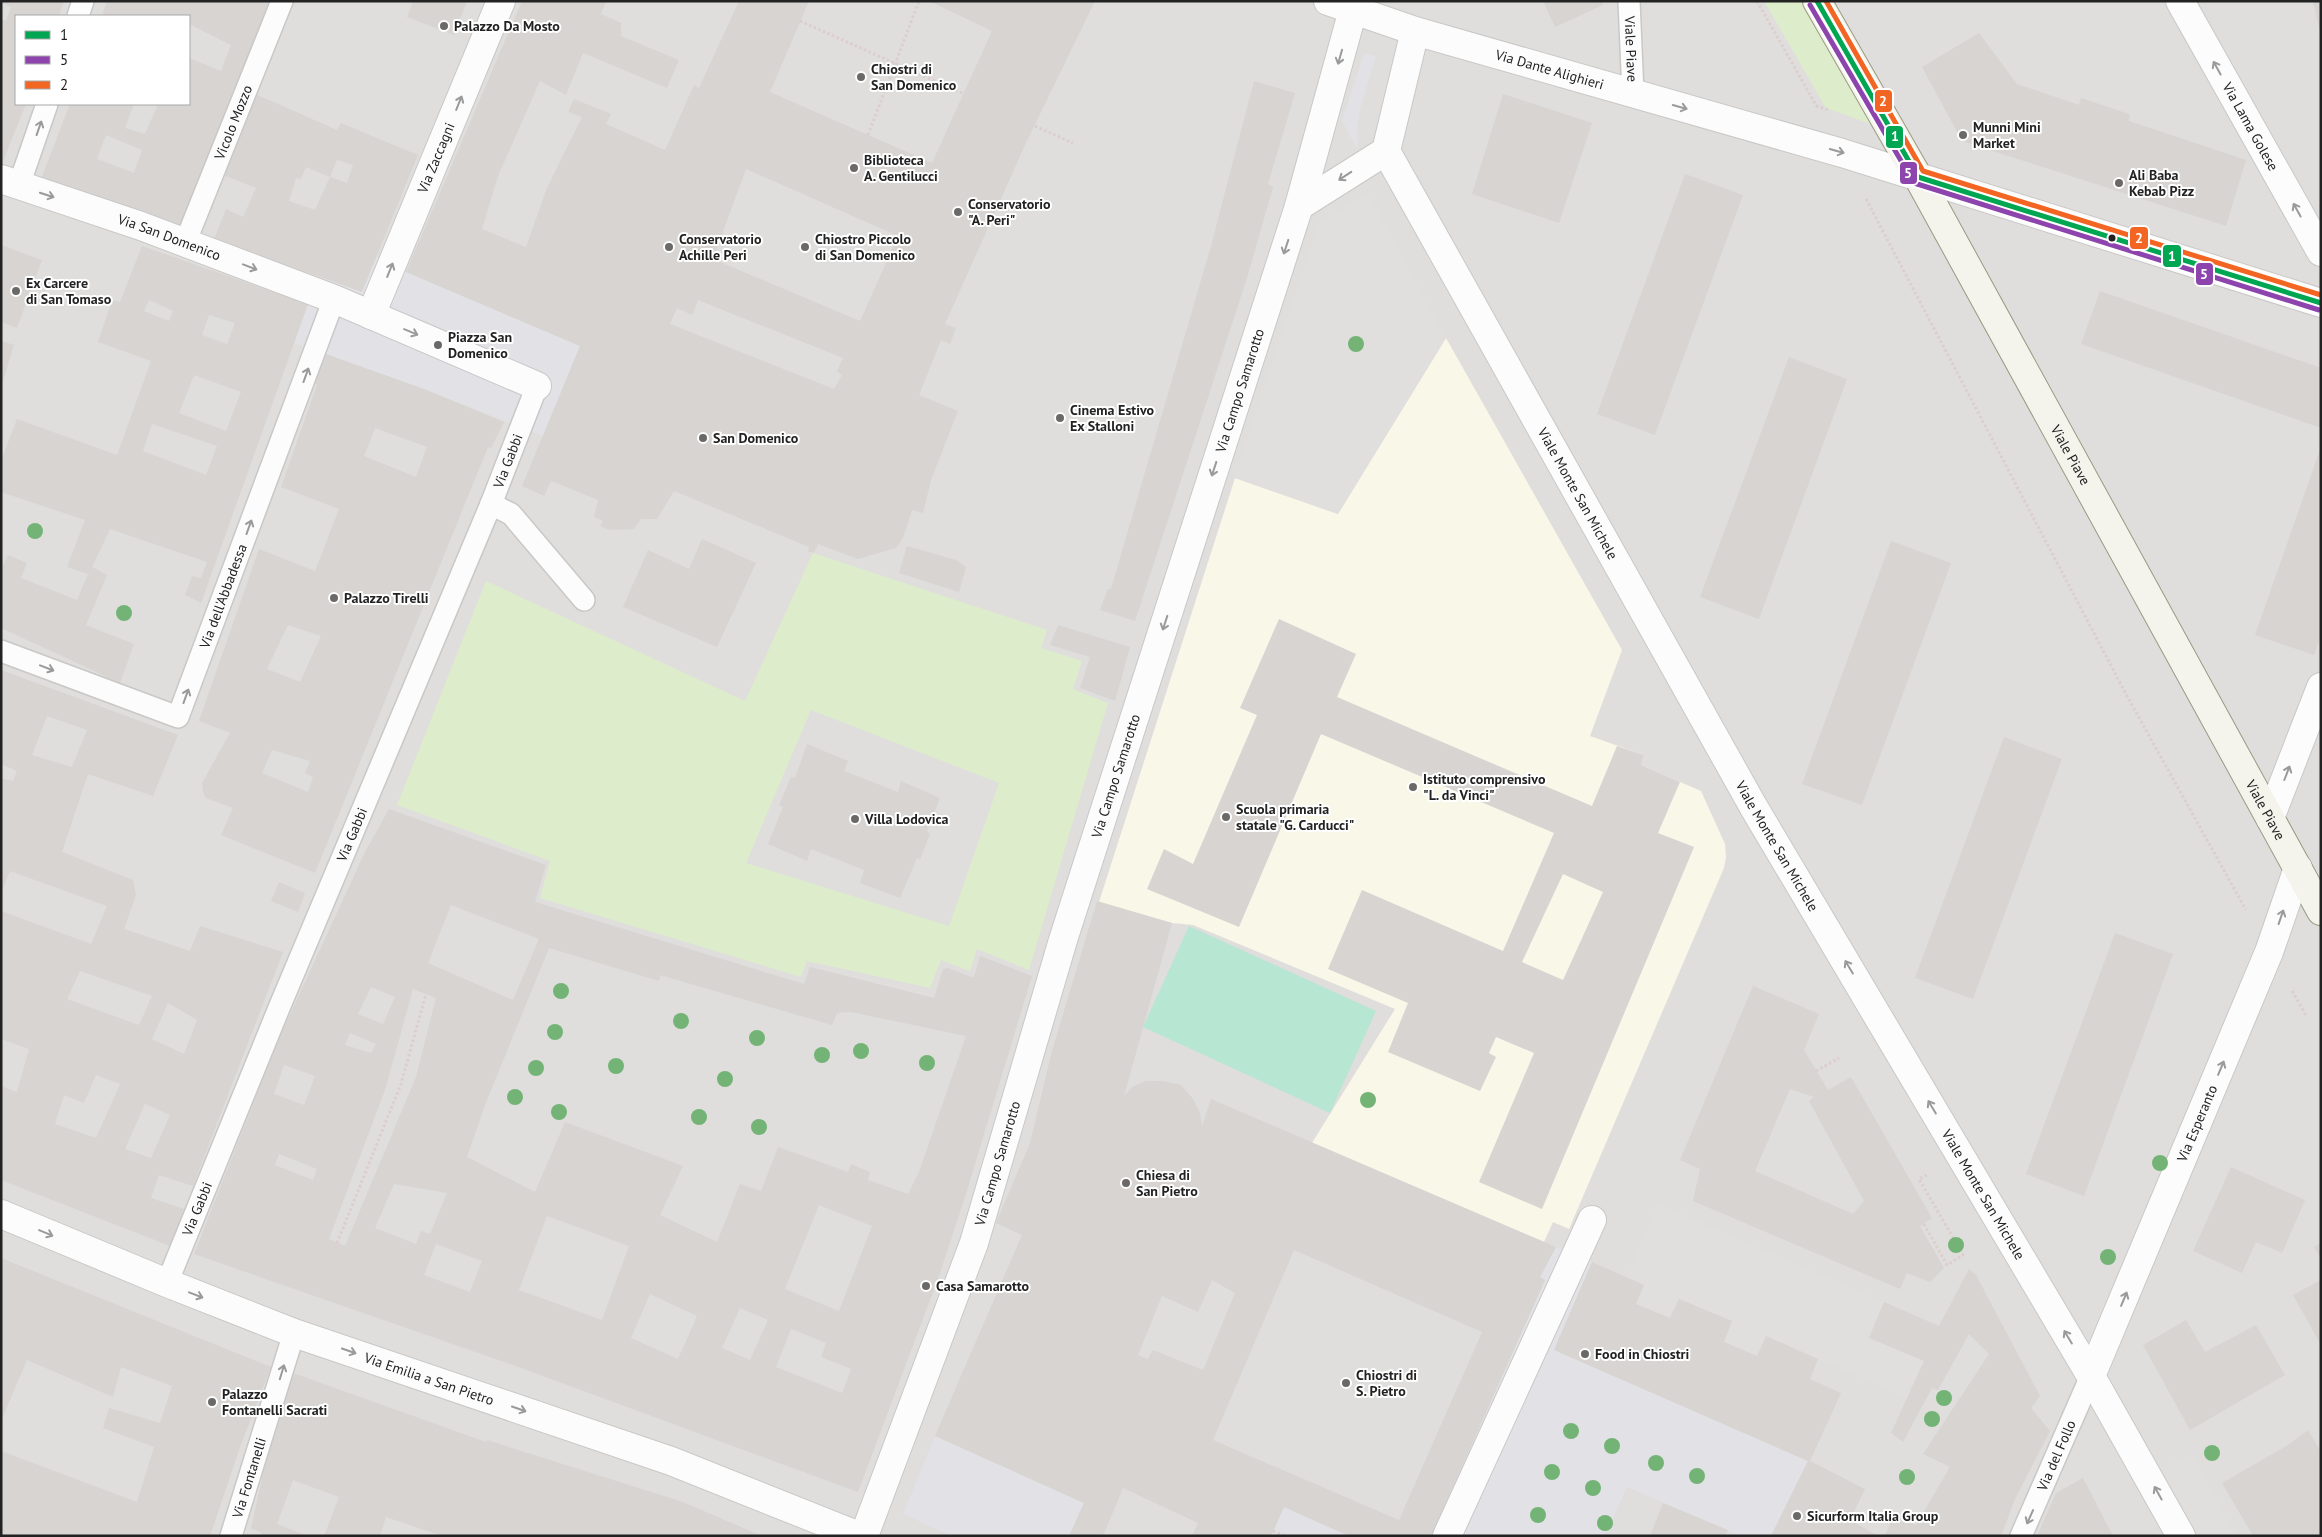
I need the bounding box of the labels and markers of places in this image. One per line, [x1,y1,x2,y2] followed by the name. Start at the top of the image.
[454,17,560,35] place label: Palazzo Da Mosto
[438,20,450,32] marker: Palazzo Da Mosto
[871,60,957,94] place label: Chiostri di San Domenico
[855,71,867,83] marker: Chiostri di San Domenico
[1973,118,2041,152] place label: Munni Mini Market
[1957,129,1969,141] marker: Munni Mini Market
[864,151,938,185] place label: Biblioteca A. Gentilucci
[848,162,860,174] marker: Biblioteca A. Gentilucci
[2129,166,2194,200] place label: Ali Baba Kebab Pizz
[2113,177,2125,189] marker: Ali Baba Kebab Pizz
[968,195,1051,229] place label: Conservatorio "A. Peri"
[952,206,964,218] marker: Conservatorio "A. Peri"
[679,230,762,264] place label: Conservatorio Achille Peri
[815,230,916,264] place label: Chiostro Piccolo di San Domenico
[2107,233,2117,243] unlabelled marker
[663,241,675,253] marker: Conservatorio Achille Peri
[799,241,811,253] marker: Chiostro Piccolo di San Domenico
[26,274,112,308] place label: Ex Carcere di San Tomaso
[10,285,22,297] marker: Ex Carcere di San Tomaso
[448,328,512,362] place label: Piazza San Domenico
[432,339,444,351] marker: Piazza San Domenico
[1070,401,1155,435] place label: Cinema Estivo Ex Stalloni
[1054,412,1066,424] marker: Cinema Estivo Ex Stalloni
[713,429,799,447] place label: San Domenico
[697,432,709,444] marker: San Domenico
[344,589,429,607] place label: Palazzo Tirelli
[328,592,340,604] marker: Palazzo Tirelli
[1423,770,1546,804] place label: Istituto comprensivo "L. da Vinci"
[1407,781,1419,793] marker: Istituto comprensivo "L. da Vinci"
[1236,800,1354,834] place label: Scuola primaria statale "G. Carducci"
[864,810,949,828] place label: Villa Lodovica
[1220,811,1232,823] marker: Scuola primaria statale "G. Carducci"
[849,813,861,825] marker: Villa Lodovica
[1136,1166,1198,1200] place label: Chiesa di San Pietro
[1120,1177,1132,1189] marker: Chiesa di San Pietro
[936,1277,1030,1295] place label: Casa Samarotto
[920,1280,932,1292] marker: Casa Samarotto
[1595,1345,1689,1363] place label: Food in Chiostri
[1579,1348,1591,1360] marker: Food in Chiostri
[1356,1366,1417,1400] place label: Chiostri di S. Pietro
[1340,1377,1352,1389] marker: Chiostri di S. Pietro
[222,1385,328,1419] place label: Palazzo Fontanelli Sacrati
[206,1396,218,1408] marker: Palazzo Fontanelli Sacrati
[1807,1507,1939,1525] place label: Sicurform Italia Group
[1791,1510,1803,1522] marker: Sicurform Italia Group

